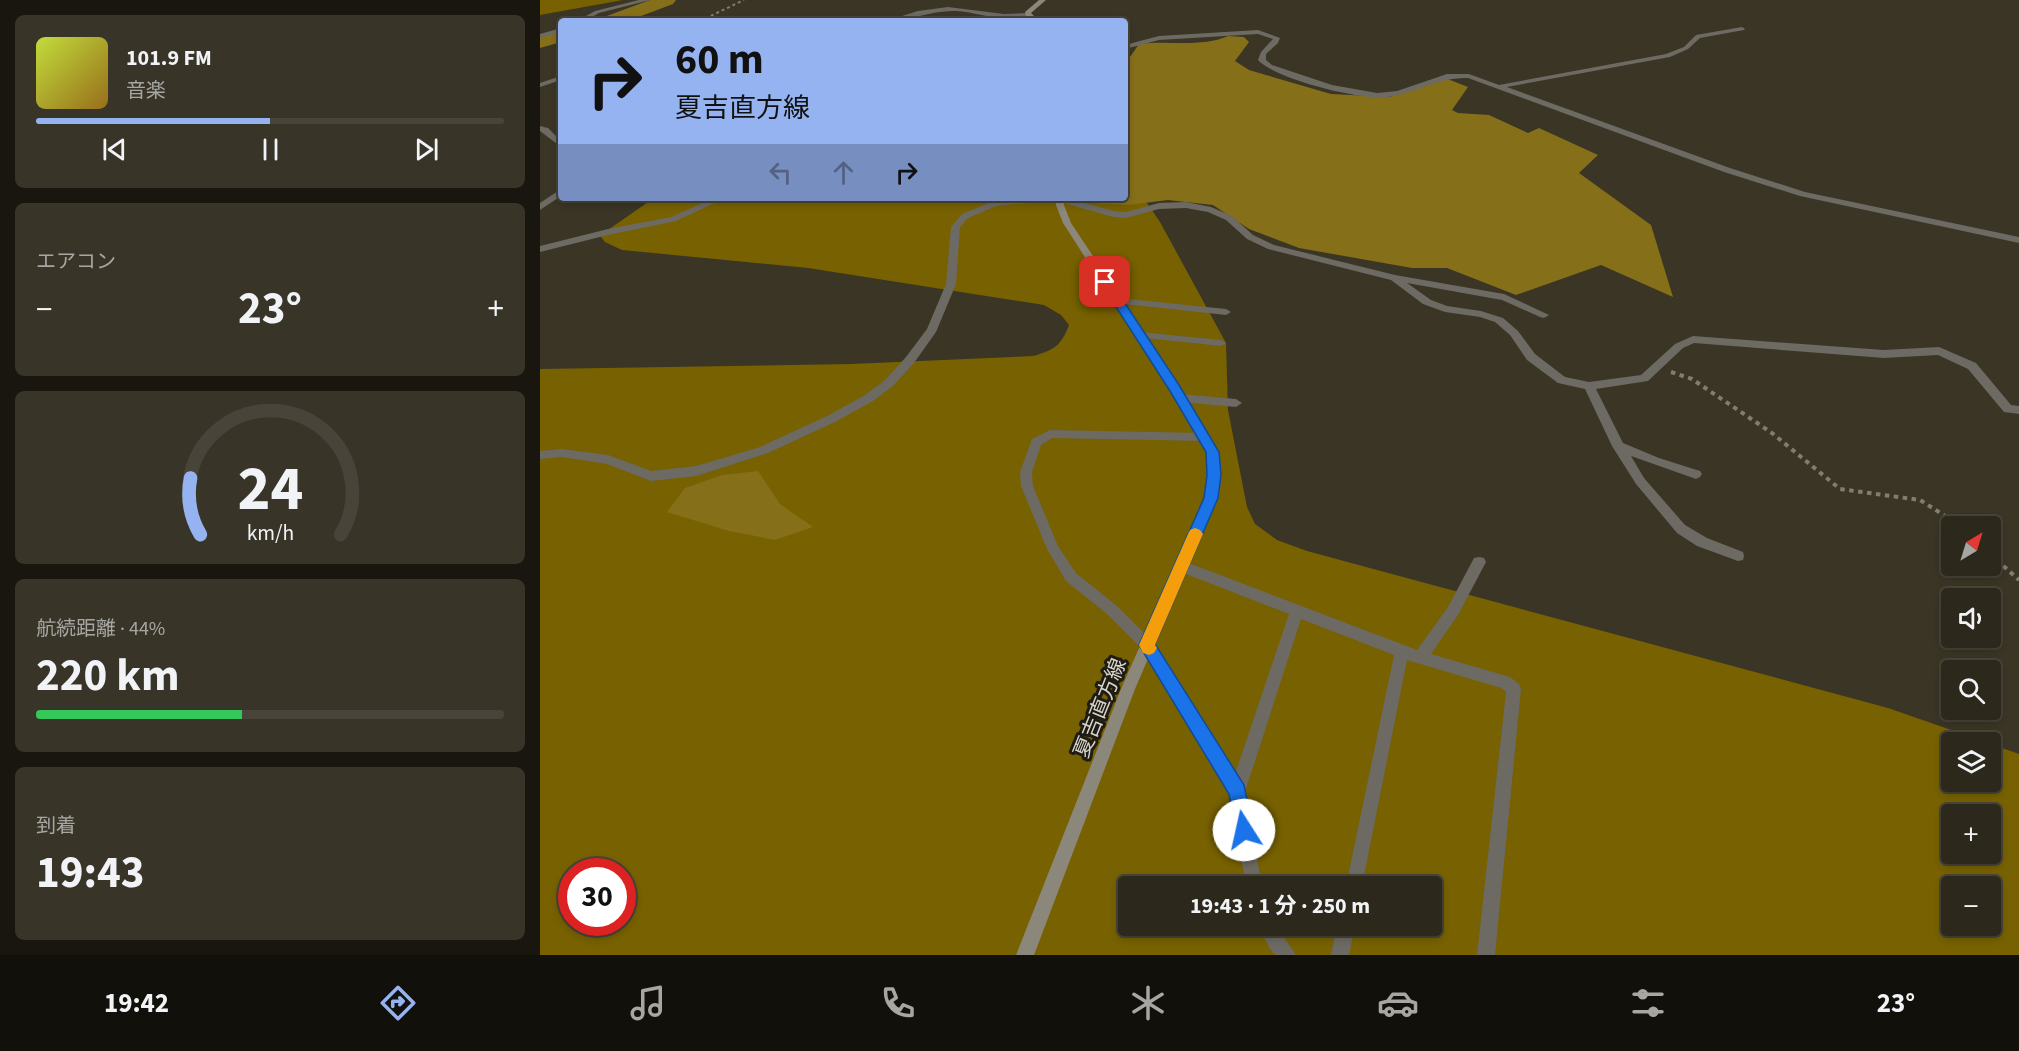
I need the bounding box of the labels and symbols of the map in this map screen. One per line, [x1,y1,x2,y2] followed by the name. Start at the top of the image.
[1079,256,1130,307] pin
[1941,516,2001,576] north arrow
[1066,654,1134,762] street label: 夏吉直方線
[1212,798,1276,862] position arrow
[558,858,636,936] speed limit sign: 30

